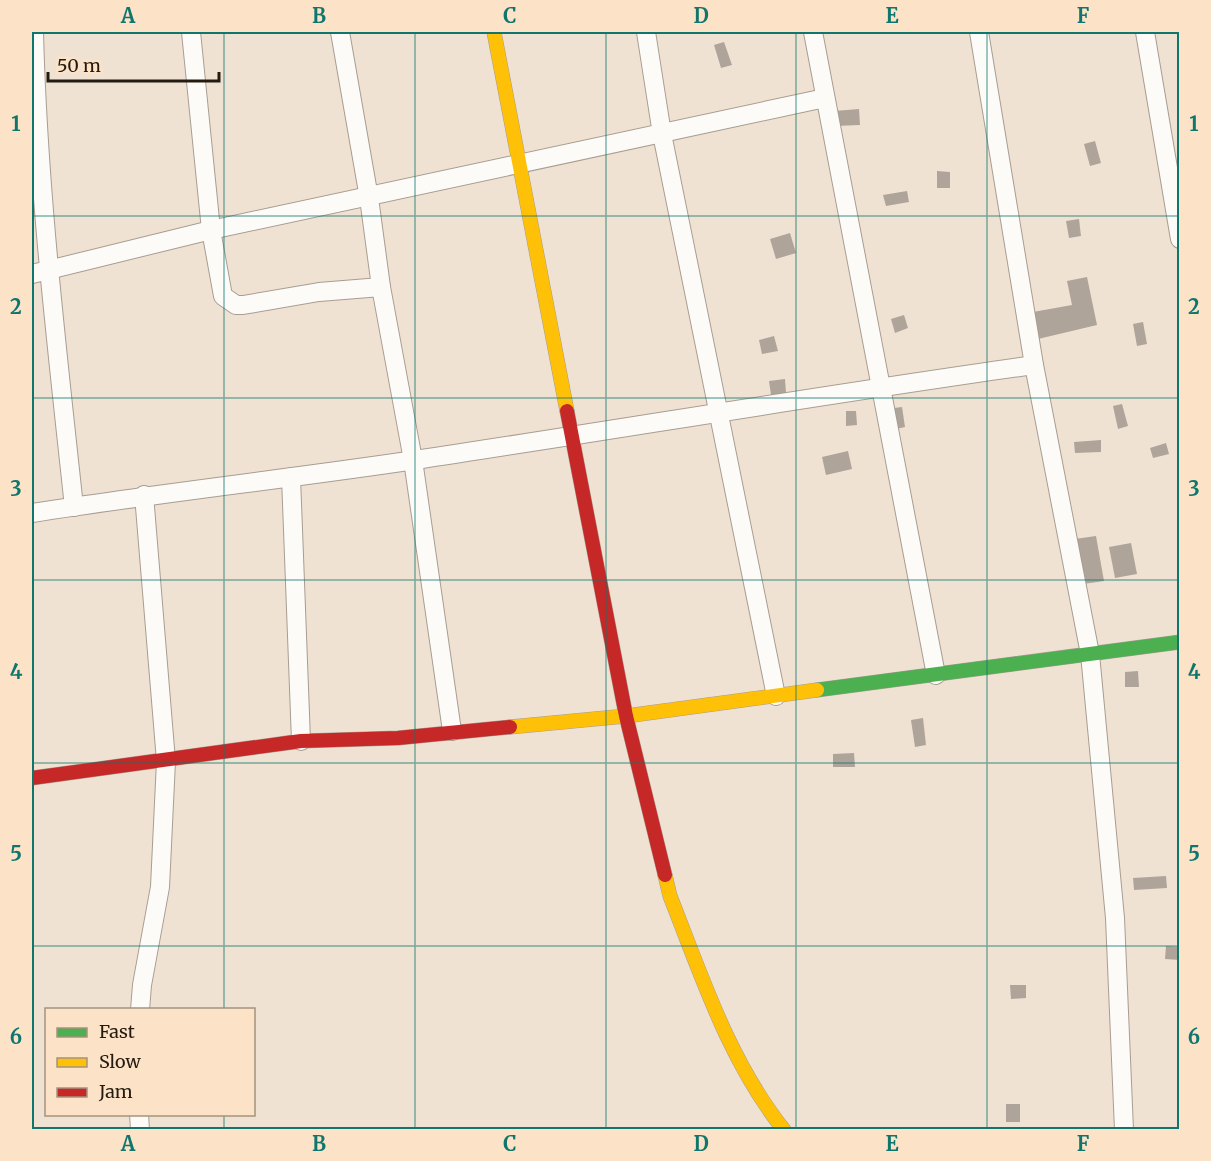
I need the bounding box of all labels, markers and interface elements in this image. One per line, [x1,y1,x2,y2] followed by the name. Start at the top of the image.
[120,3,136,28] text: A
[312,3,326,28] text: B
[503,3,517,28] text: C
[693,3,709,28] text: D
[885,3,899,28] text: E
[1077,3,1090,28] text: F
[48,45,219,83] scale bar
[57,54,101,77] text: 50 m
[11,111,21,136] text: 1
[1189,111,1199,136] text: 1
[10,294,22,319] text: 2
[1188,294,1200,319] text: 2
[10,476,22,501] text: 3
[1188,476,1200,501] text: 3
[10,659,23,684] text: 4
[1188,659,1201,684] text: 4
[10,841,22,866] text: 5
[1188,841,1200,866] text: 5
[45,1008,255,1116] legend
[99,1020,135,1043] text: Fast
[10,1024,22,1049] text: 6
[1188,1024,1200,1049] text: 6
[99,1050,142,1073] text: Slow
[98,1080,133,1103] text: Jam
[120,1131,136,1156] text: A
[312,1131,326,1156] text: B
[503,1131,517,1156] text: C
[693,1131,709,1156] text: D
[885,1131,899,1156] text: E
[1077,1131,1090,1156] text: F

